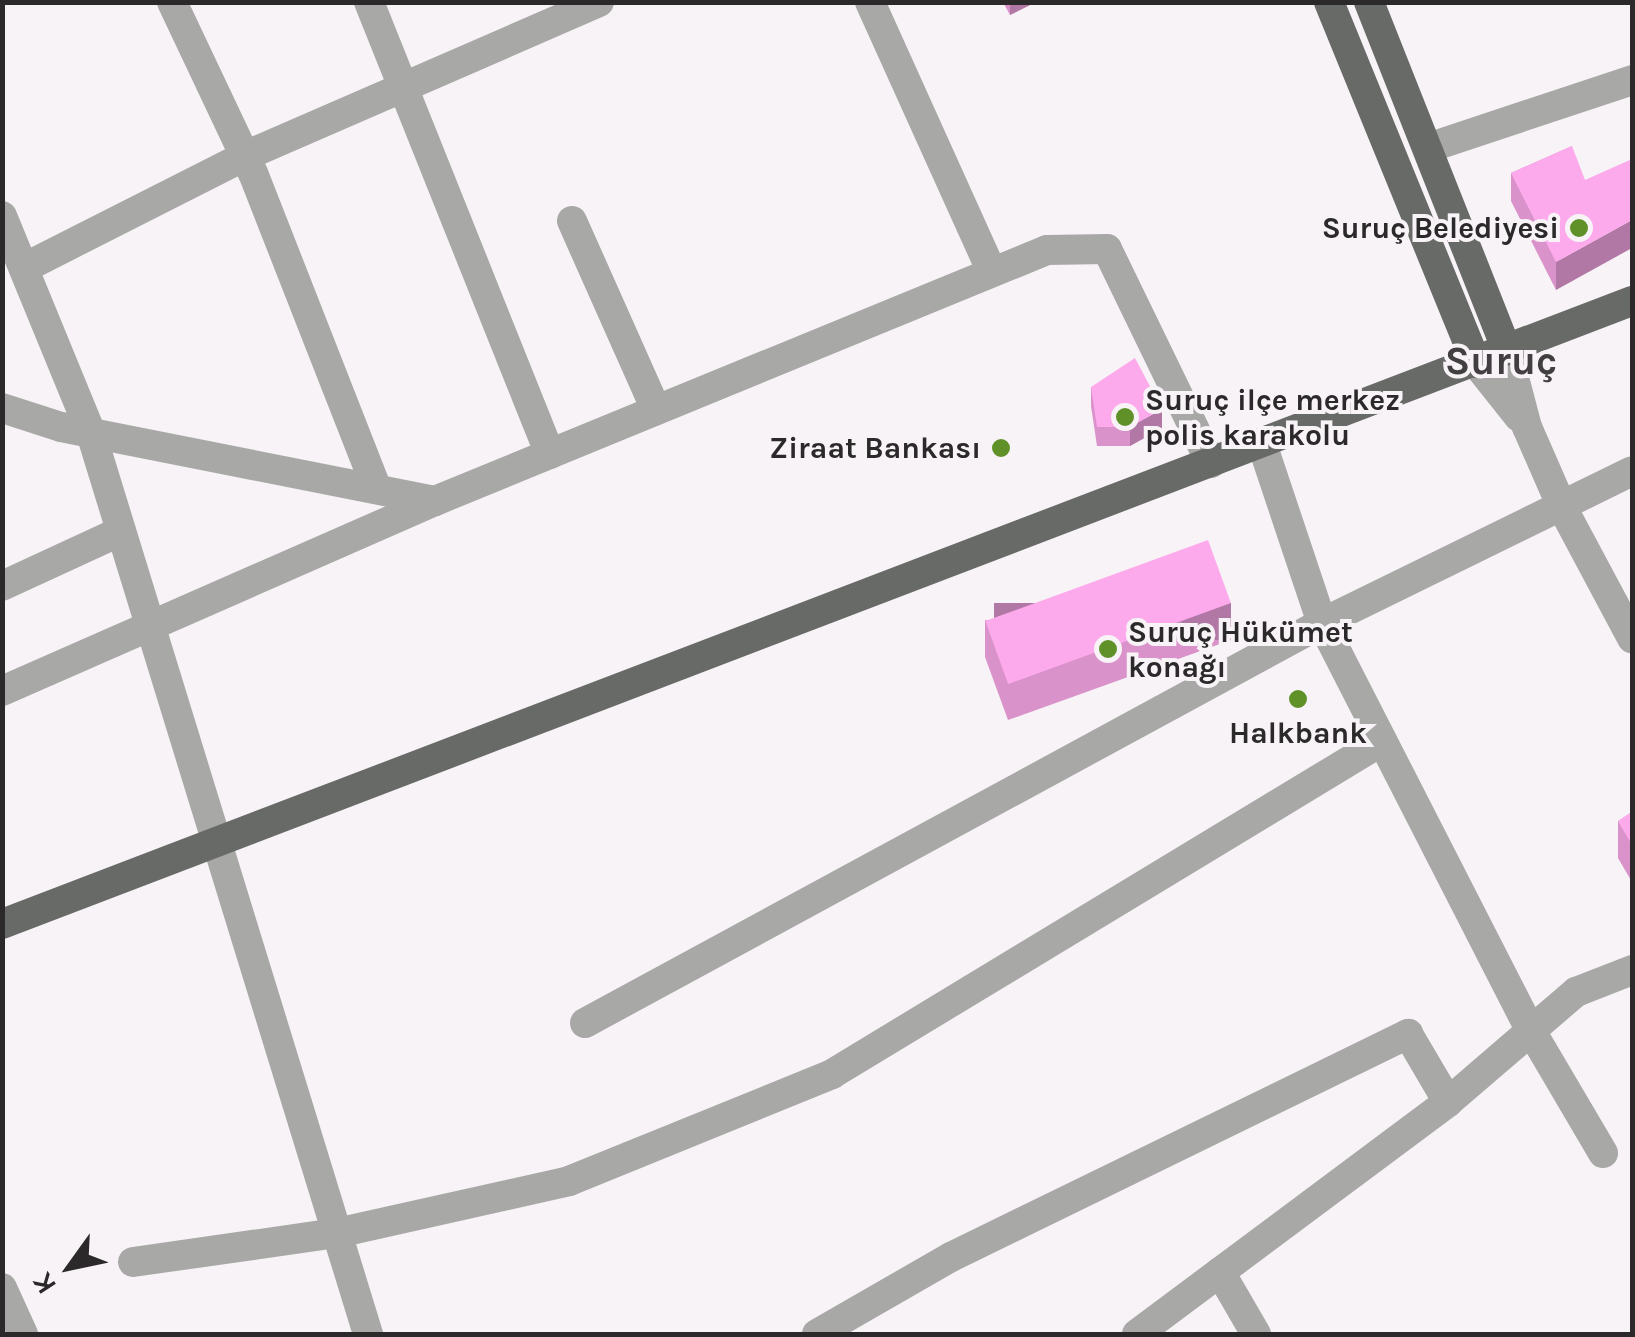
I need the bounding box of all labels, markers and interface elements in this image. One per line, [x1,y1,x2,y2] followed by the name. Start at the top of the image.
[1322,210,1559,246] place label: Suruç Belediyesi
[1568,217,1590,239] marker: Suruç Belediyesi
[1445,337,1557,385] district label: Suruç
[1145,382,1400,452] place label: Suruç ilçe merkez polis karakolu
[1114,406,1136,428] marker: Suruç ilçe merkez polis karakolu
[769,430,981,466] place label: Ziraat Bankası
[990,437,1012,459] marker: Ziraat Bankası
[1128,614,1353,684] place label: Suruç Hükümet konağı
[1097,638,1119,660] marker: Suruç Hükümet konağı
[1287,688,1309,710] marker: Halkbank
[1229,715,1367,751] place label: Halkbank
[20,1217,120,1317] north arrow
[26,1267,63,1300] text: K

